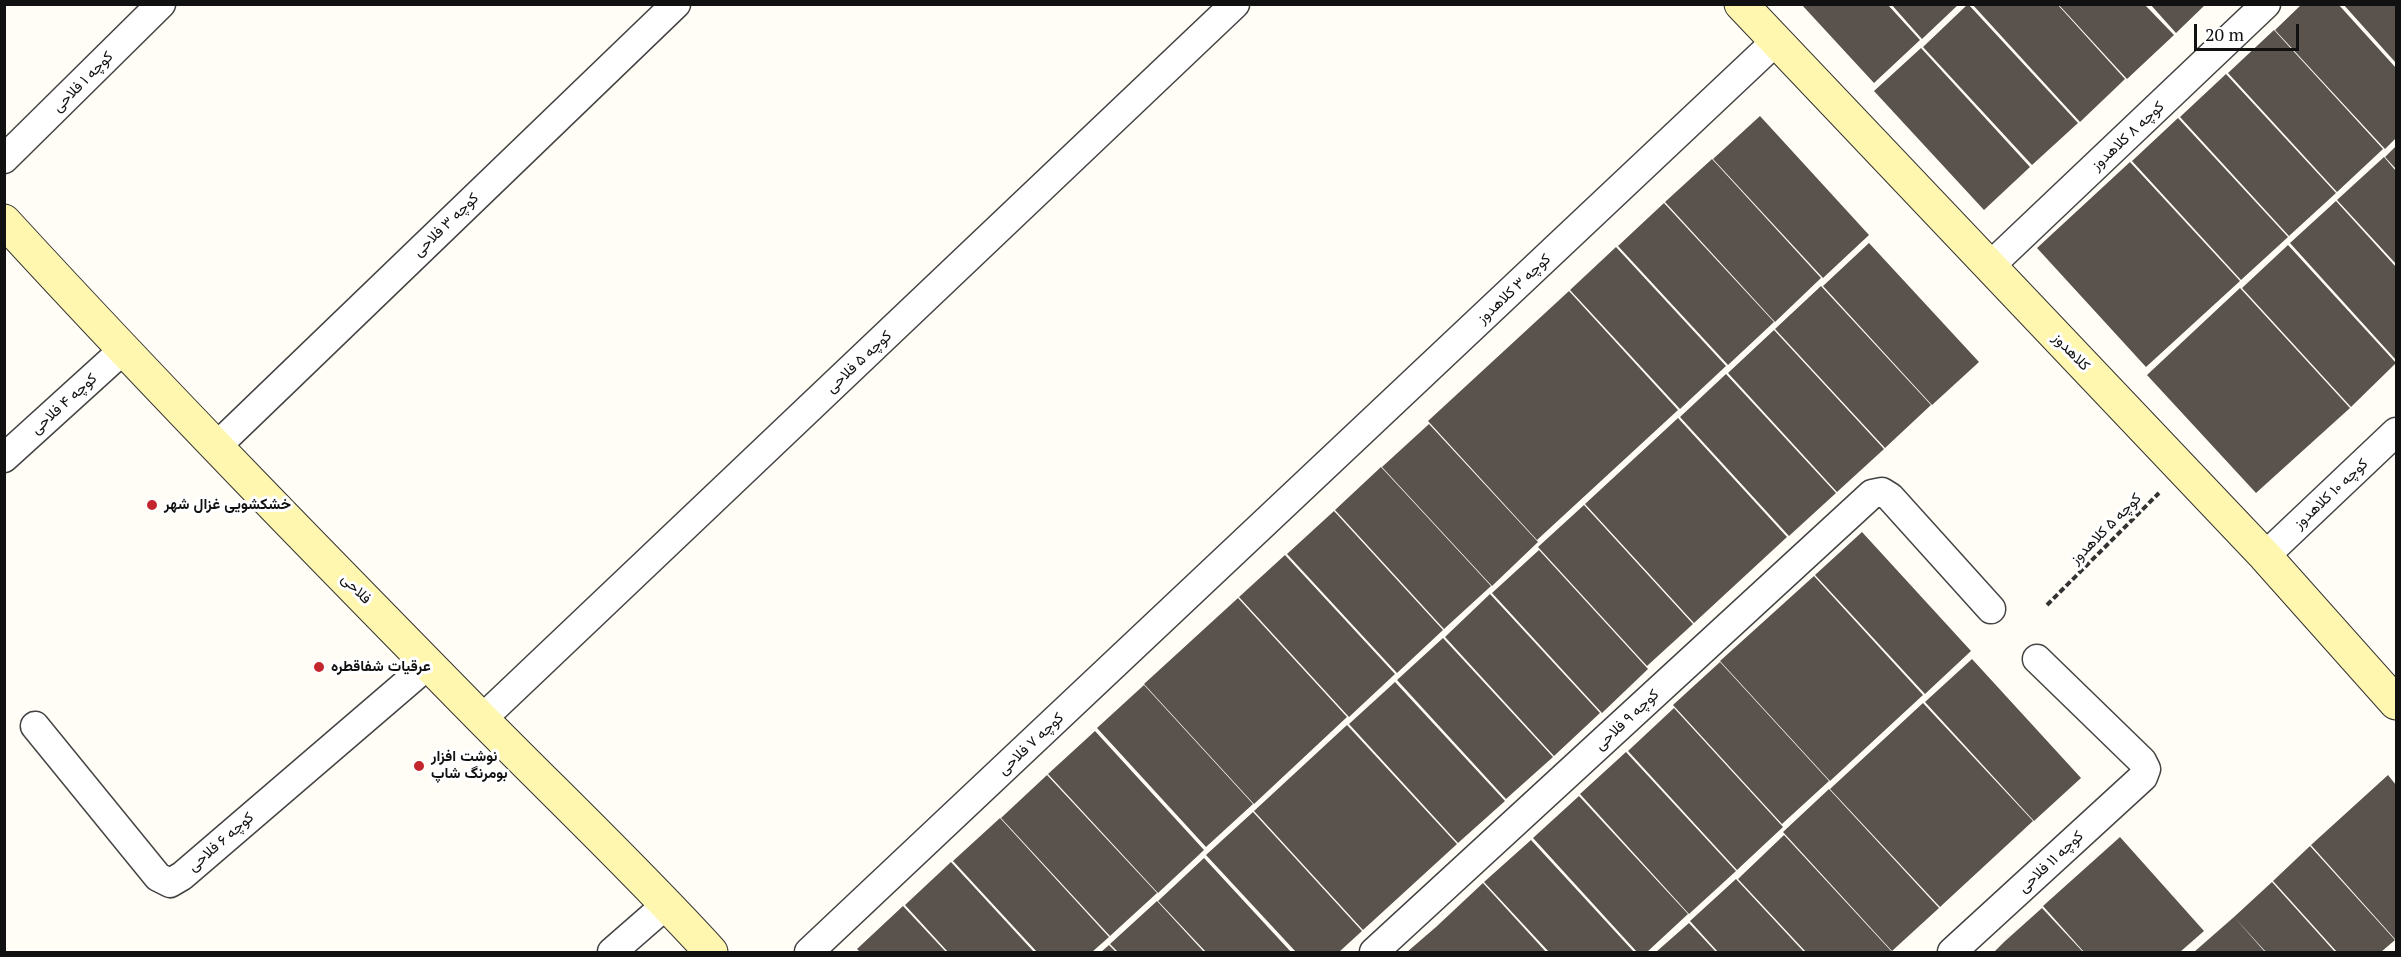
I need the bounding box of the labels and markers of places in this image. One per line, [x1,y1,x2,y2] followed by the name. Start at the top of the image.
[164,496,291,514] place label: خشکشویی غزال شهر
[145,498,159,512] marker: خشکشویی غزال شهر
[331,658,431,676] place label: عرقیات شفاقطره
[312,660,326,674] marker: عرقیات شفاقطره
[431,748,508,783] place label: نوشت افزار بومرنگ شاپ
[412,759,426,773] marker: نوشت افزار بومرنگ شاپ

